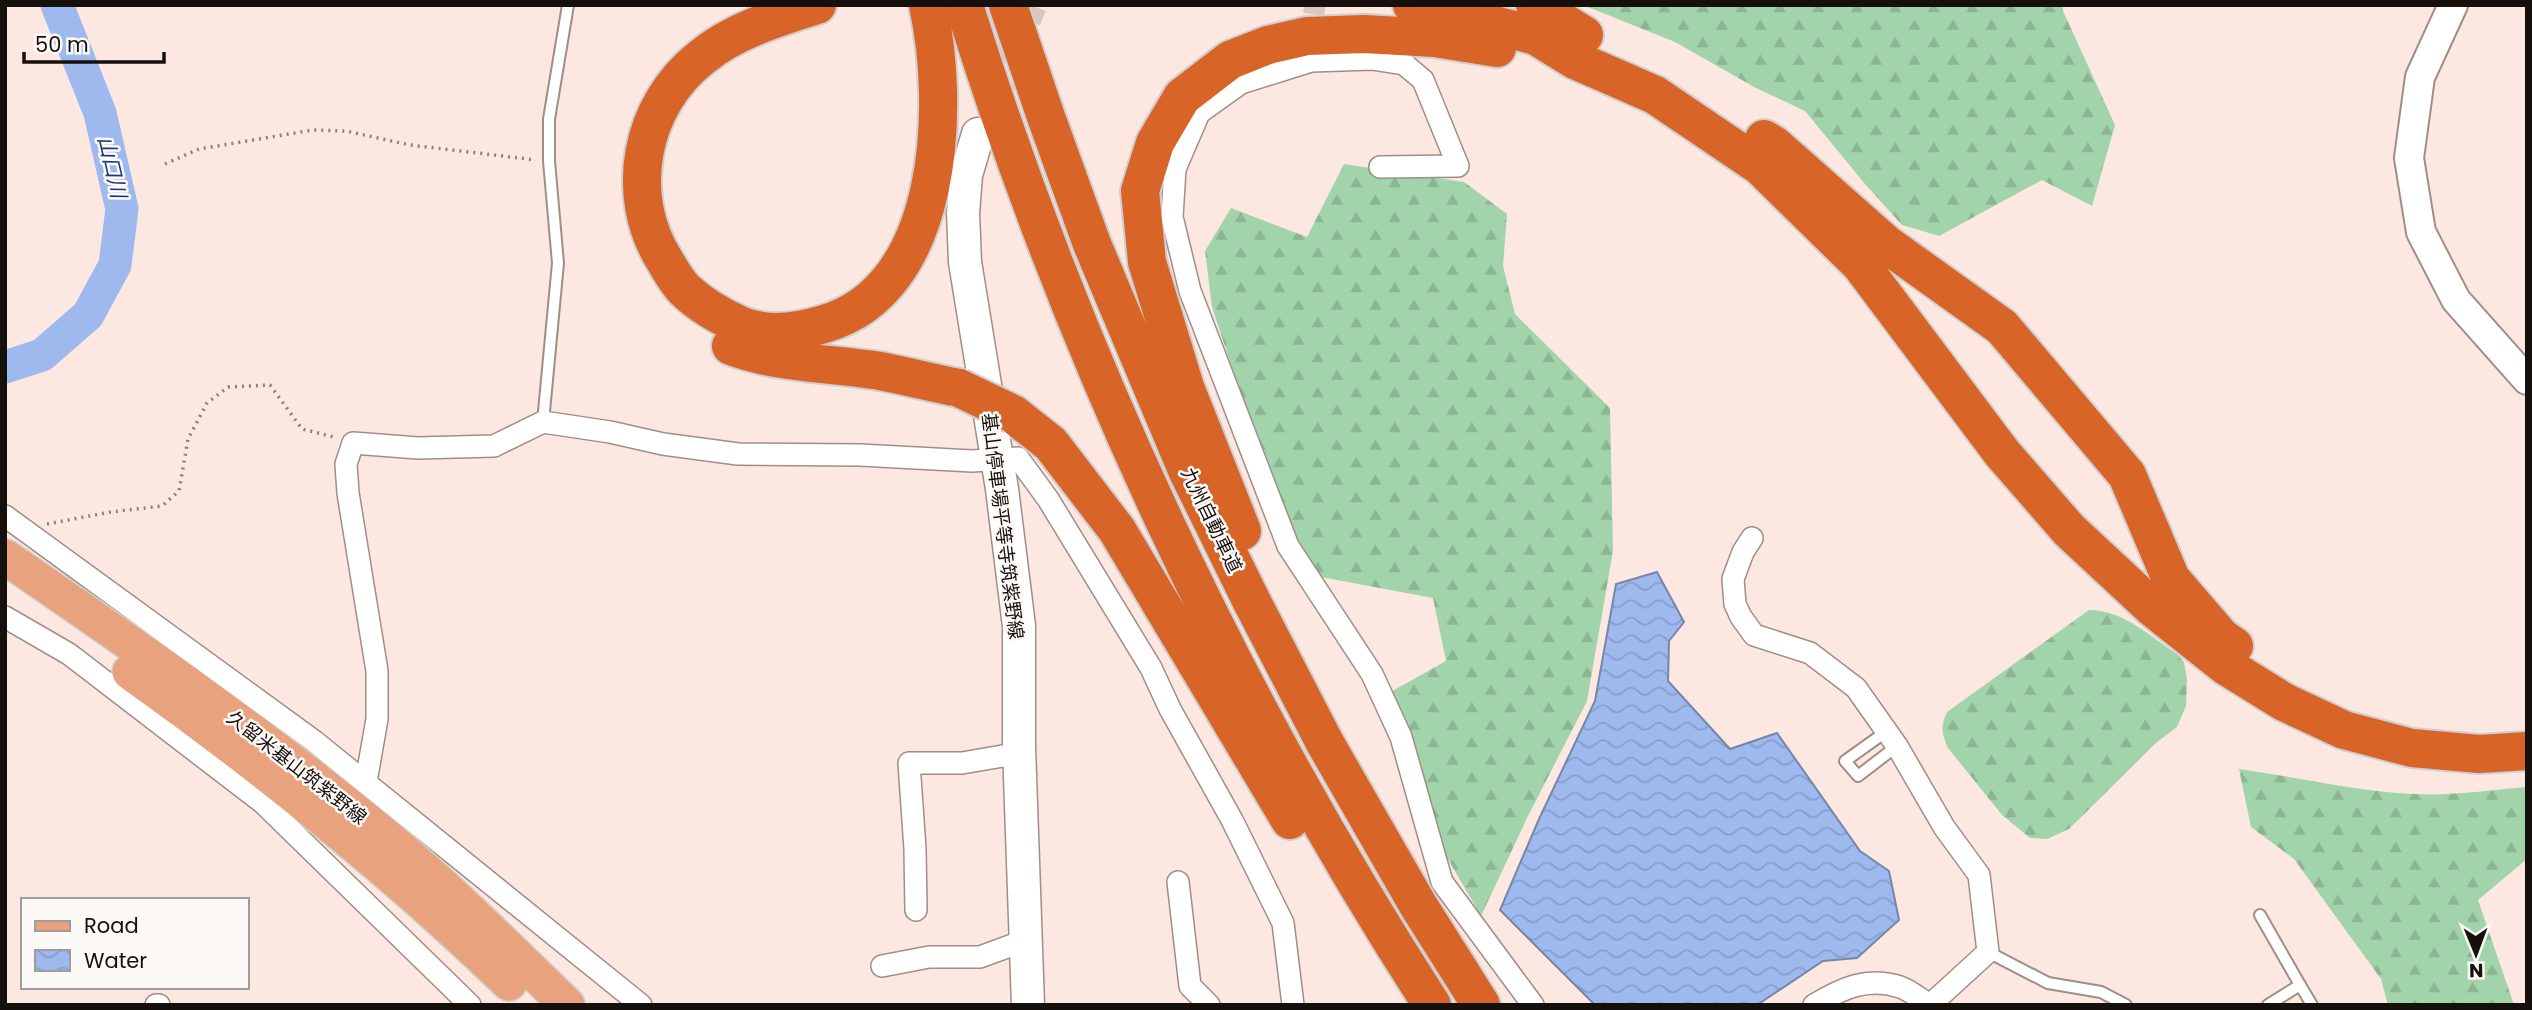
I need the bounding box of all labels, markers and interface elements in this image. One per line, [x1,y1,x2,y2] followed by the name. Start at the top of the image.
[24,21,164,65] scale bar
[35,30,89,59] text: 50 m
[91,133,134,203] water label: 山口川
[975,411,1030,641] street label: 基山停車場平等寺筑紫野線
[1174,463,1249,577] street label: 九州自動車道
[221,704,372,831] street label: 久留米基山筑紫野線
[21,898,248,989] legend
[84,911,139,940] text: Road
[2441,919,2511,989] north arrow
[84,946,147,975] text: Water
[2469,957,2484,984] text: N

